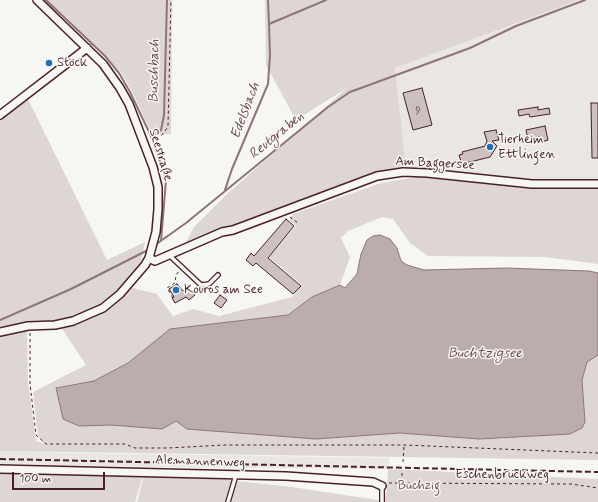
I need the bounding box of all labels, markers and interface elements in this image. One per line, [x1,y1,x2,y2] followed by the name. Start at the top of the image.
[146,39,164,103] water label: Buschbach
[57,55,87,71] place label: Stöck
[44,58,54,68] marker: Stöck
[228,81,264,141] water label: Edelsbach
[415,105,421,119] house number: 9
[246,109,308,163] water label: Reutgraben
[145,127,175,183] street label: Seestraße
[498,132,556,163] place label: Tierheim Ettlingen
[485,142,495,152] marker: Tierheim Ettlingen
[395,154,475,174] street label: Am Baggersee
[184,282,263,298] place label: Kouros am See
[171,285,181,295] marker: Kouros am See
[448,346,522,362] water label: Buchtzigsee
[155,453,245,471] street label: Alemannenweg
[14,464,107,490] scale bar
[455,467,549,483] street label: Eschenbrückweg
[19,471,51,487] text: 100 m
[398,478,440,494] park label: Buchzig

